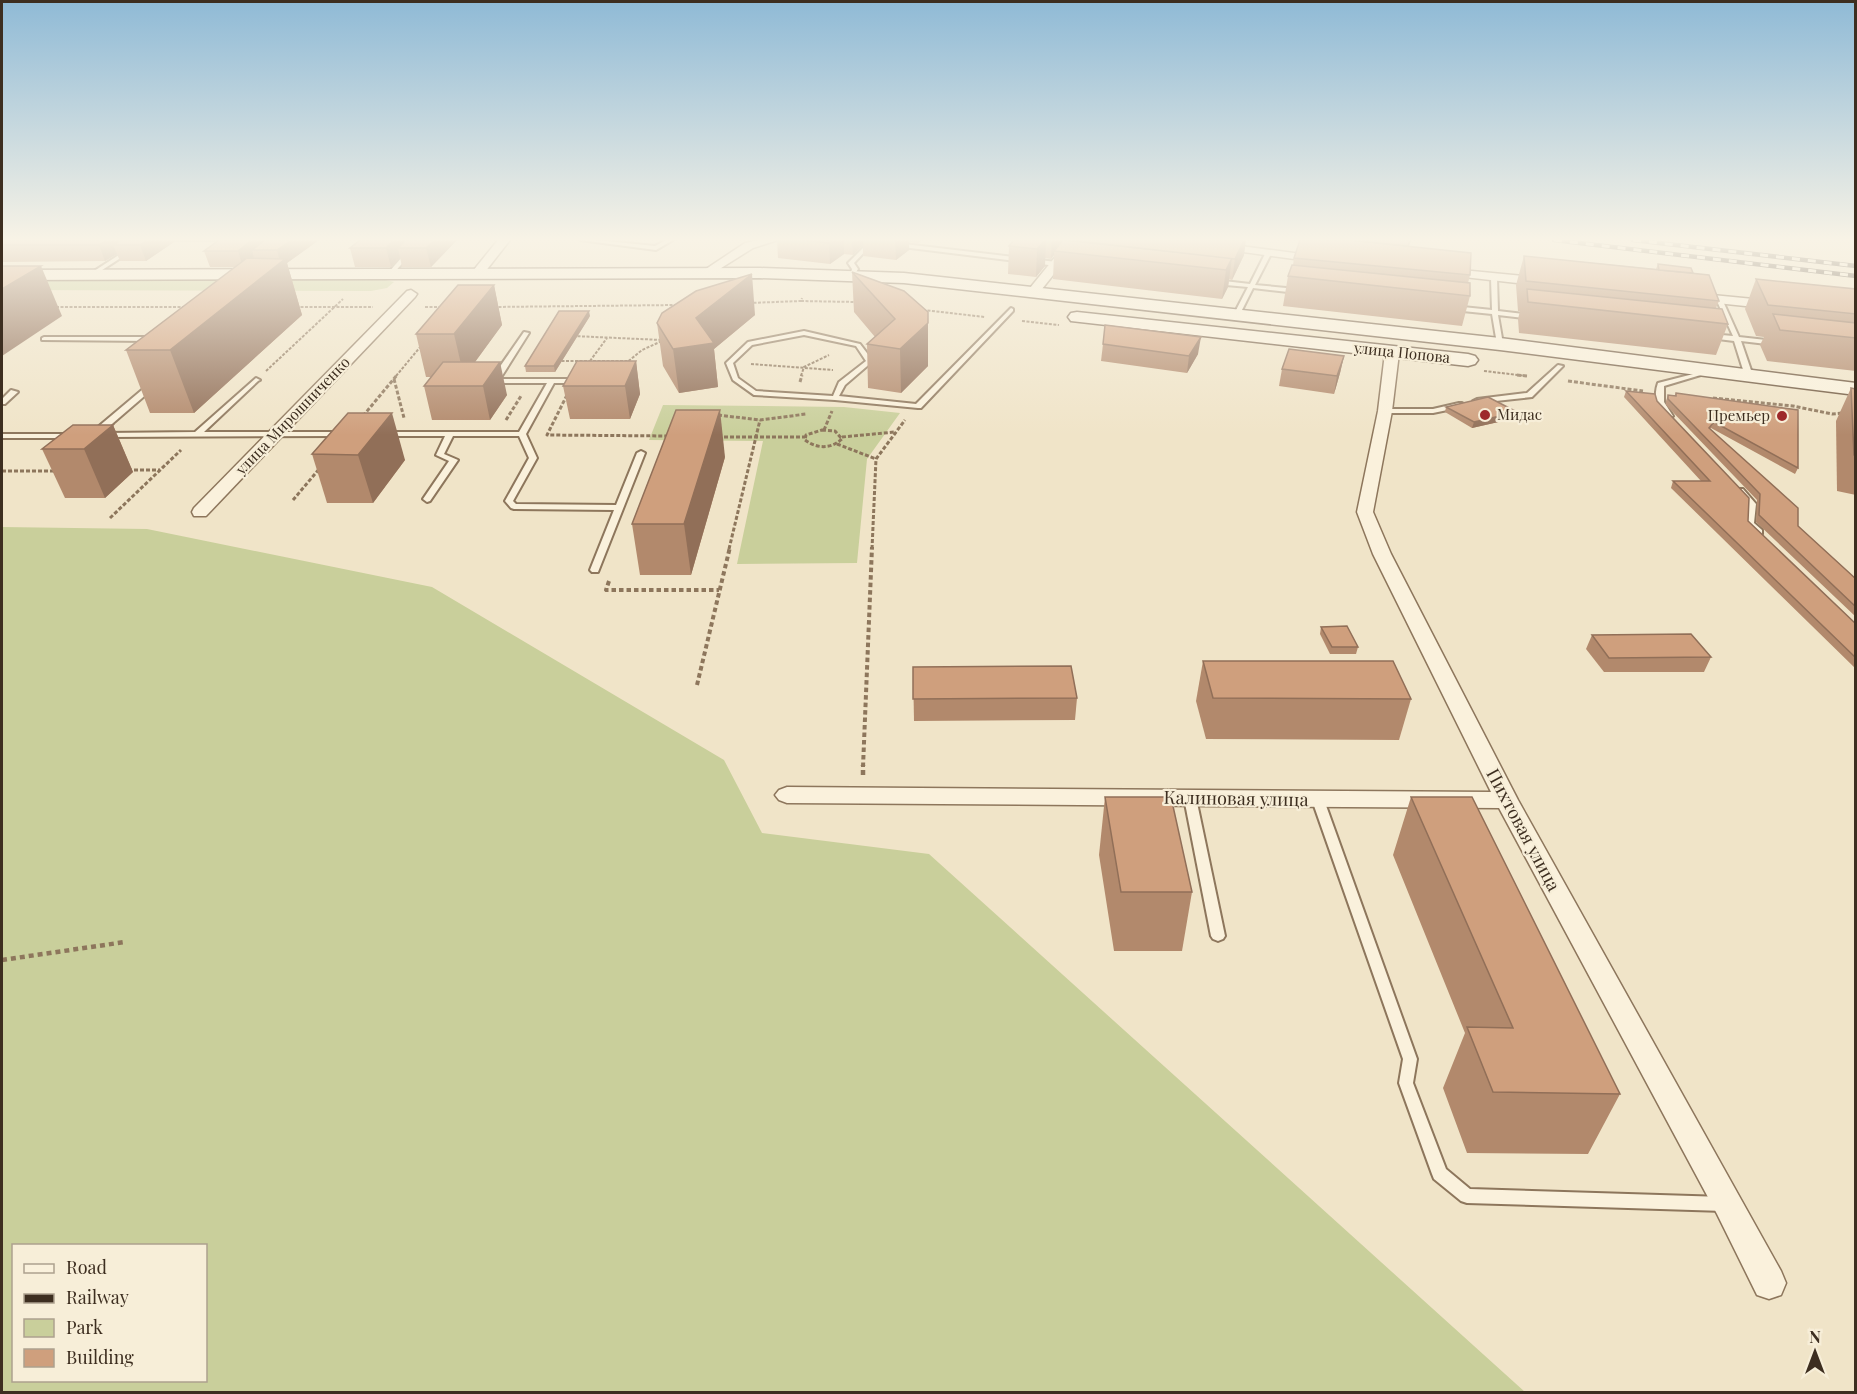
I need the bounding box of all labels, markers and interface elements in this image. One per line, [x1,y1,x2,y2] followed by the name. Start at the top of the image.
[1352,337,1452,367] street label: улица Попова
[230,352,354,479] street label: улица Мирошниченко
[1497,404,1542,424] place label: Мидас
[1708,405,1770,425] place label: Премьер
[1478,408,1492,422] marker: Мидас
[1775,409,1789,423] marker: Премьер
[1481,764,1566,895] street label: Пихтовая улица
[1163,785,1309,811] street label: Калиновая улица
[12,1244,207,1382] legend
[66,1255,107,1279] text: Road
[66,1285,129,1309] text: Railway
[66,1315,103,1339] text: Park
[1785,1322,1845,1382] north arrow
[1809,1326,1821,1347] text: N
[66,1345,134,1369] text: Building

